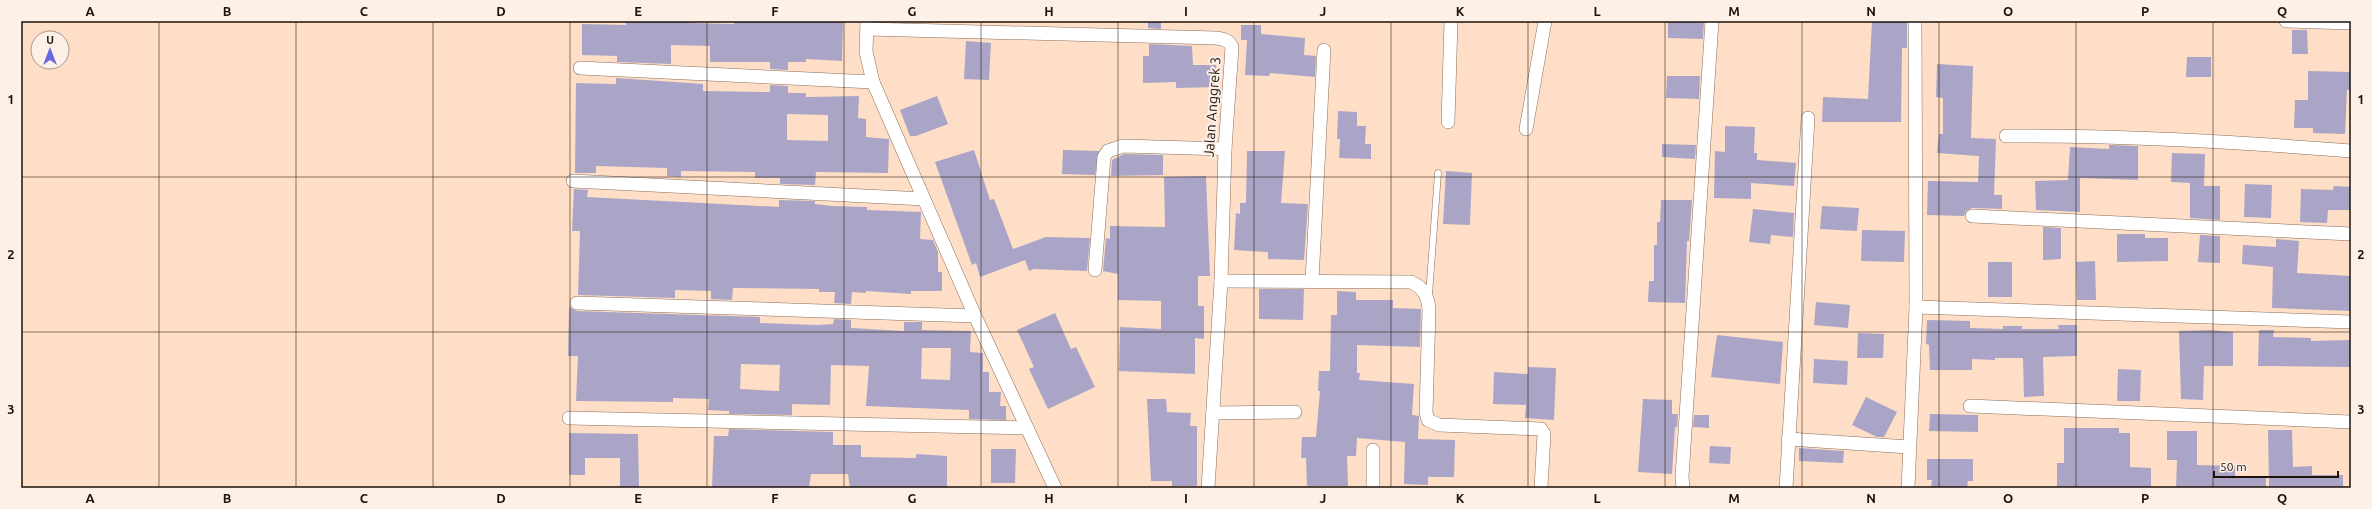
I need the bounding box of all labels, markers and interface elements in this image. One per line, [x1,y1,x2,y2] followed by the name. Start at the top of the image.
[85,4,95,18] text: A
[223,4,232,18] text: B
[360,4,369,18] text: C
[496,4,506,18] text: D
[634,4,642,18] text: E
[771,4,779,18] text: F
[908,4,917,18] text: G
[1044,4,1054,18] text: H
[1184,4,1188,18] text: I
[1320,4,1326,18] text: J
[1456,4,1465,18] text: K
[1593,4,1601,18] text: L
[1728,4,1740,18] text: M
[1866,4,1876,18] text: N
[2003,4,2013,18] text: O
[2141,4,2149,18] text: P
[2277,4,2287,18] text: Q
[30,30,70,70] north arrow
[46,34,54,46] text: U
[1201,56,1223,158] street label: Jalan Anggrek 3
[7,92,15,106] text: 1
[2357,92,2365,106] text: 1
[7,247,15,261] text: 2
[2357,247,2365,261] text: 2
[7,402,15,416] text: 3
[2357,402,2365,416] text: 3
[2214,453,2338,479] scale bar
[2220,460,2247,473] text: 50 m
[85,491,95,505] text: A
[223,491,232,505] text: B
[360,491,369,505] text: C
[496,491,506,505] text: D
[634,491,642,505] text: E
[771,491,779,505] text: F
[908,491,917,505] text: G
[1044,491,1054,505] text: H
[1184,491,1188,505] text: I
[1320,491,1326,505] text: J
[1456,491,1465,505] text: K
[1593,491,1601,505] text: L
[1728,491,1740,505] text: M
[1866,491,1876,505] text: N
[2003,491,2013,505] text: O
[2141,491,2149,505] text: P
[2277,491,2287,505] text: Q

